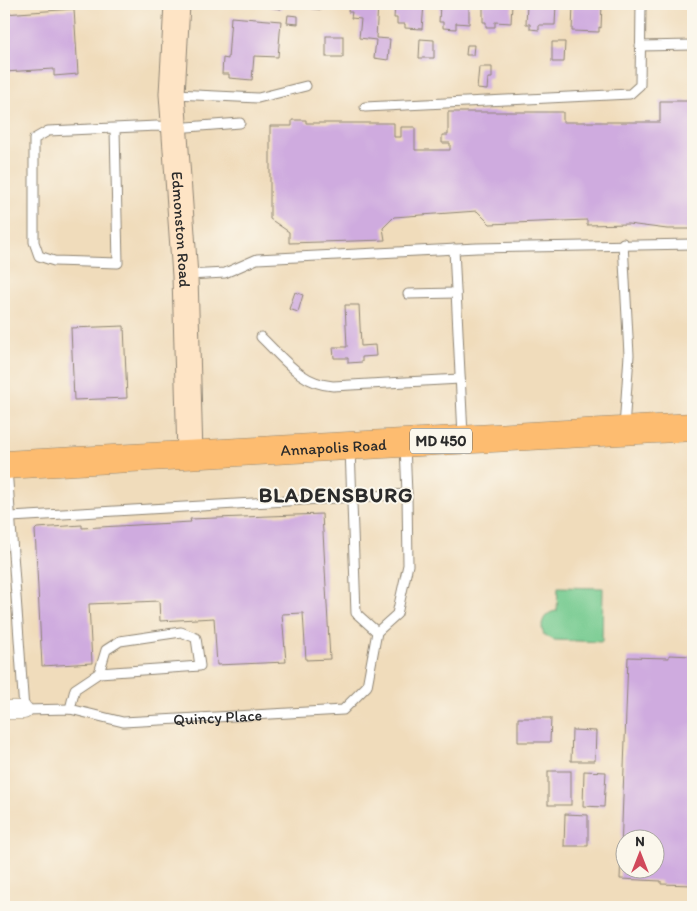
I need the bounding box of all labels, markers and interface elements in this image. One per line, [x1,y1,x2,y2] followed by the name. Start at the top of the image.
[168,171,195,288] street label: Edmonston Road
[410,428,472,454] road number: MD 450
[280,434,387,459] street label: Annapolis Road
[259,482,413,507] district label: BLADENSBURG
[173,705,263,729] street label: Quincy Place
[614,828,664,878] north arrow
[635,833,645,850] text: N

